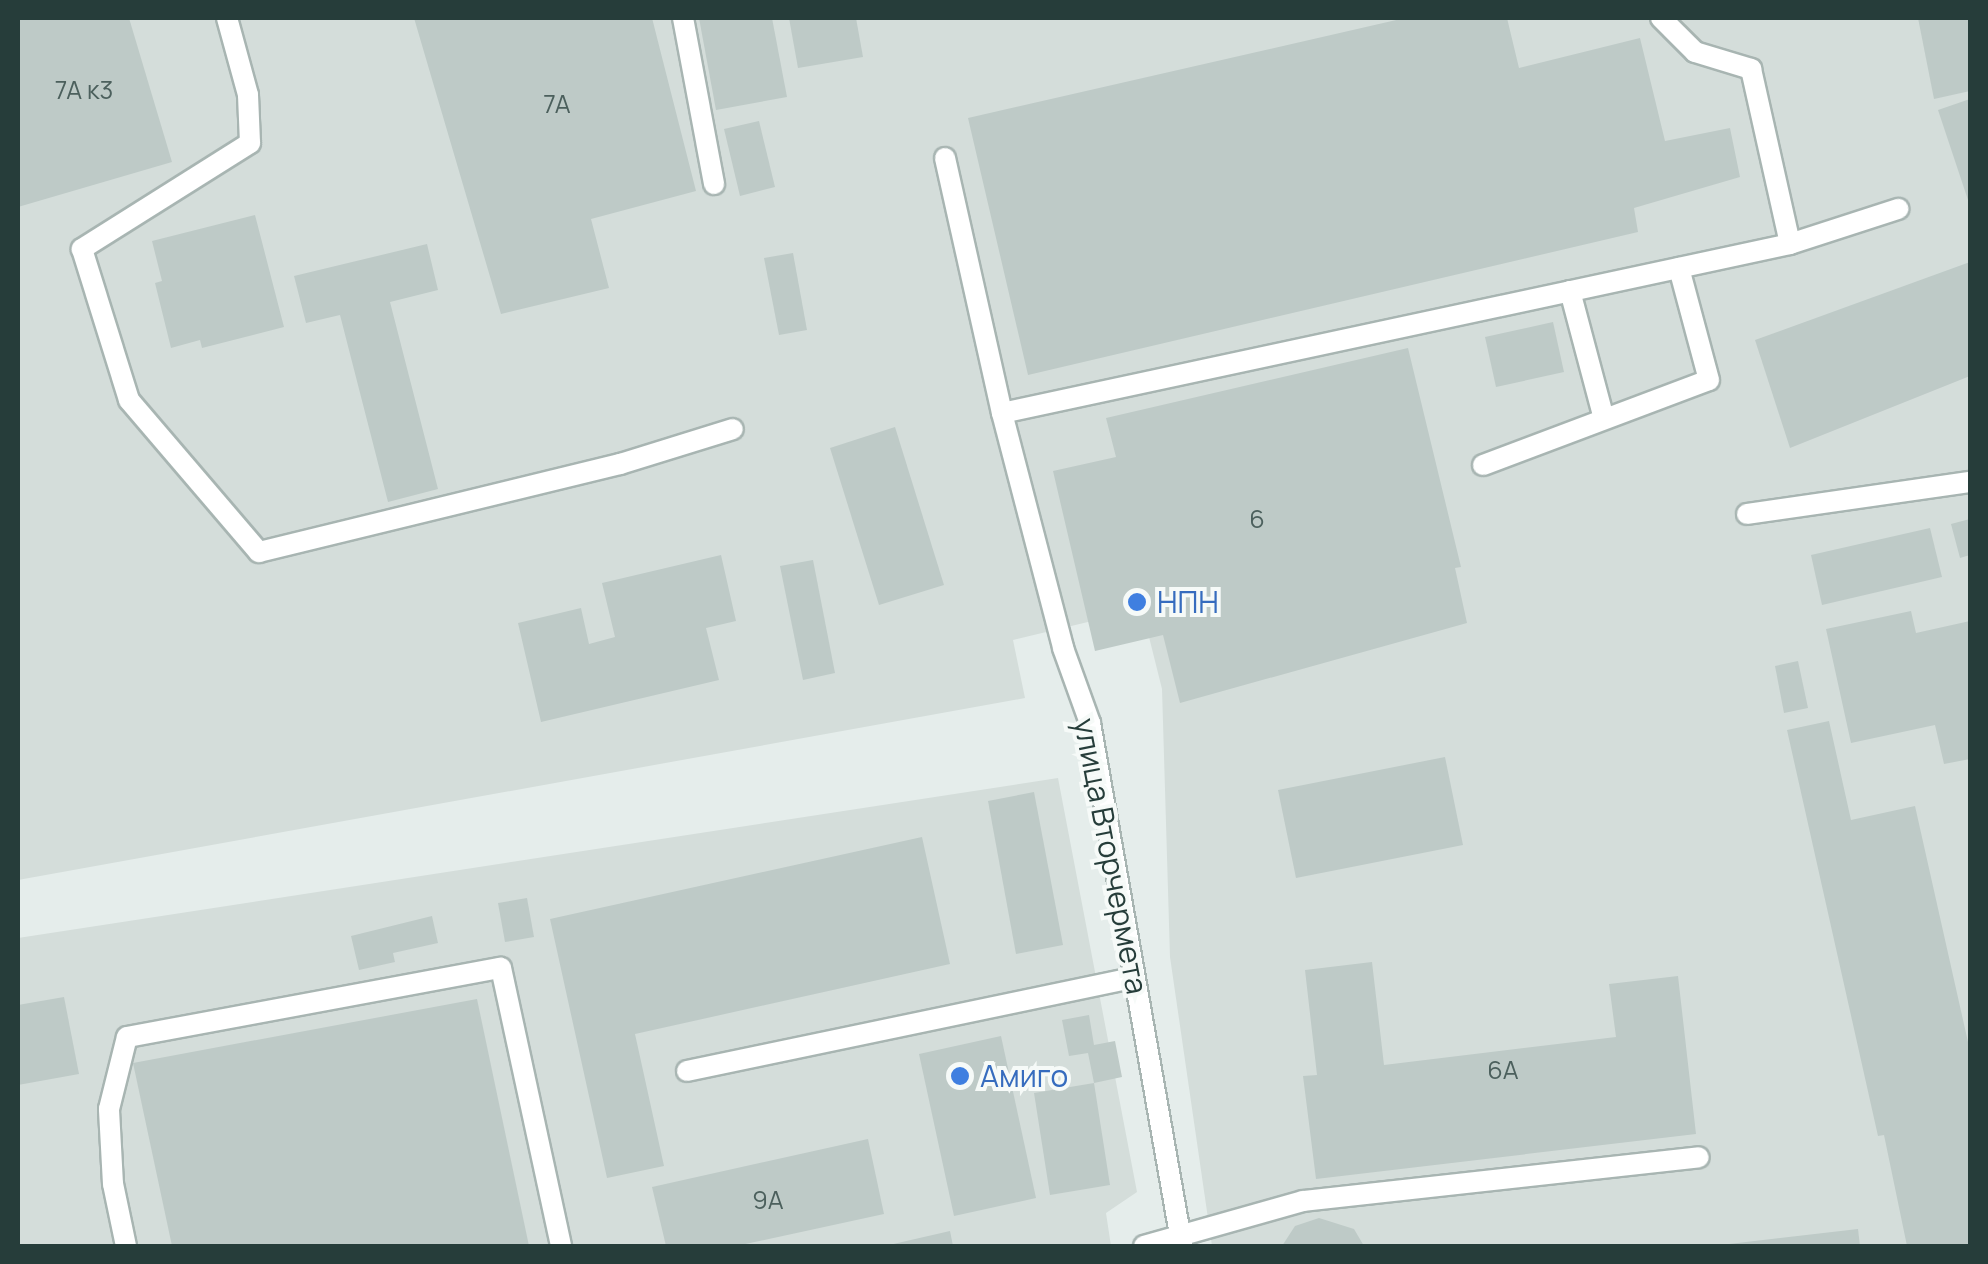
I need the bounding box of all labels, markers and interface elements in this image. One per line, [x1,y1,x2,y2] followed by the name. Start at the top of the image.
[55,75,113,105] house number: 7А к3
[543,89,571,119] house number: 7А
[1249,504,1265,534] house number: 6
[1157,584,1219,620] place label: НПН
[1126,591,1148,613] marker: НПН
[1067,715,1155,997] street label: улица Вторчермета
[1487,1055,1519,1085] house number: 6А
[980,1058,1068,1094] place label: Амиго
[949,1065,971,1087] marker: Амиго
[752,1185,784,1215] house number: 9А

